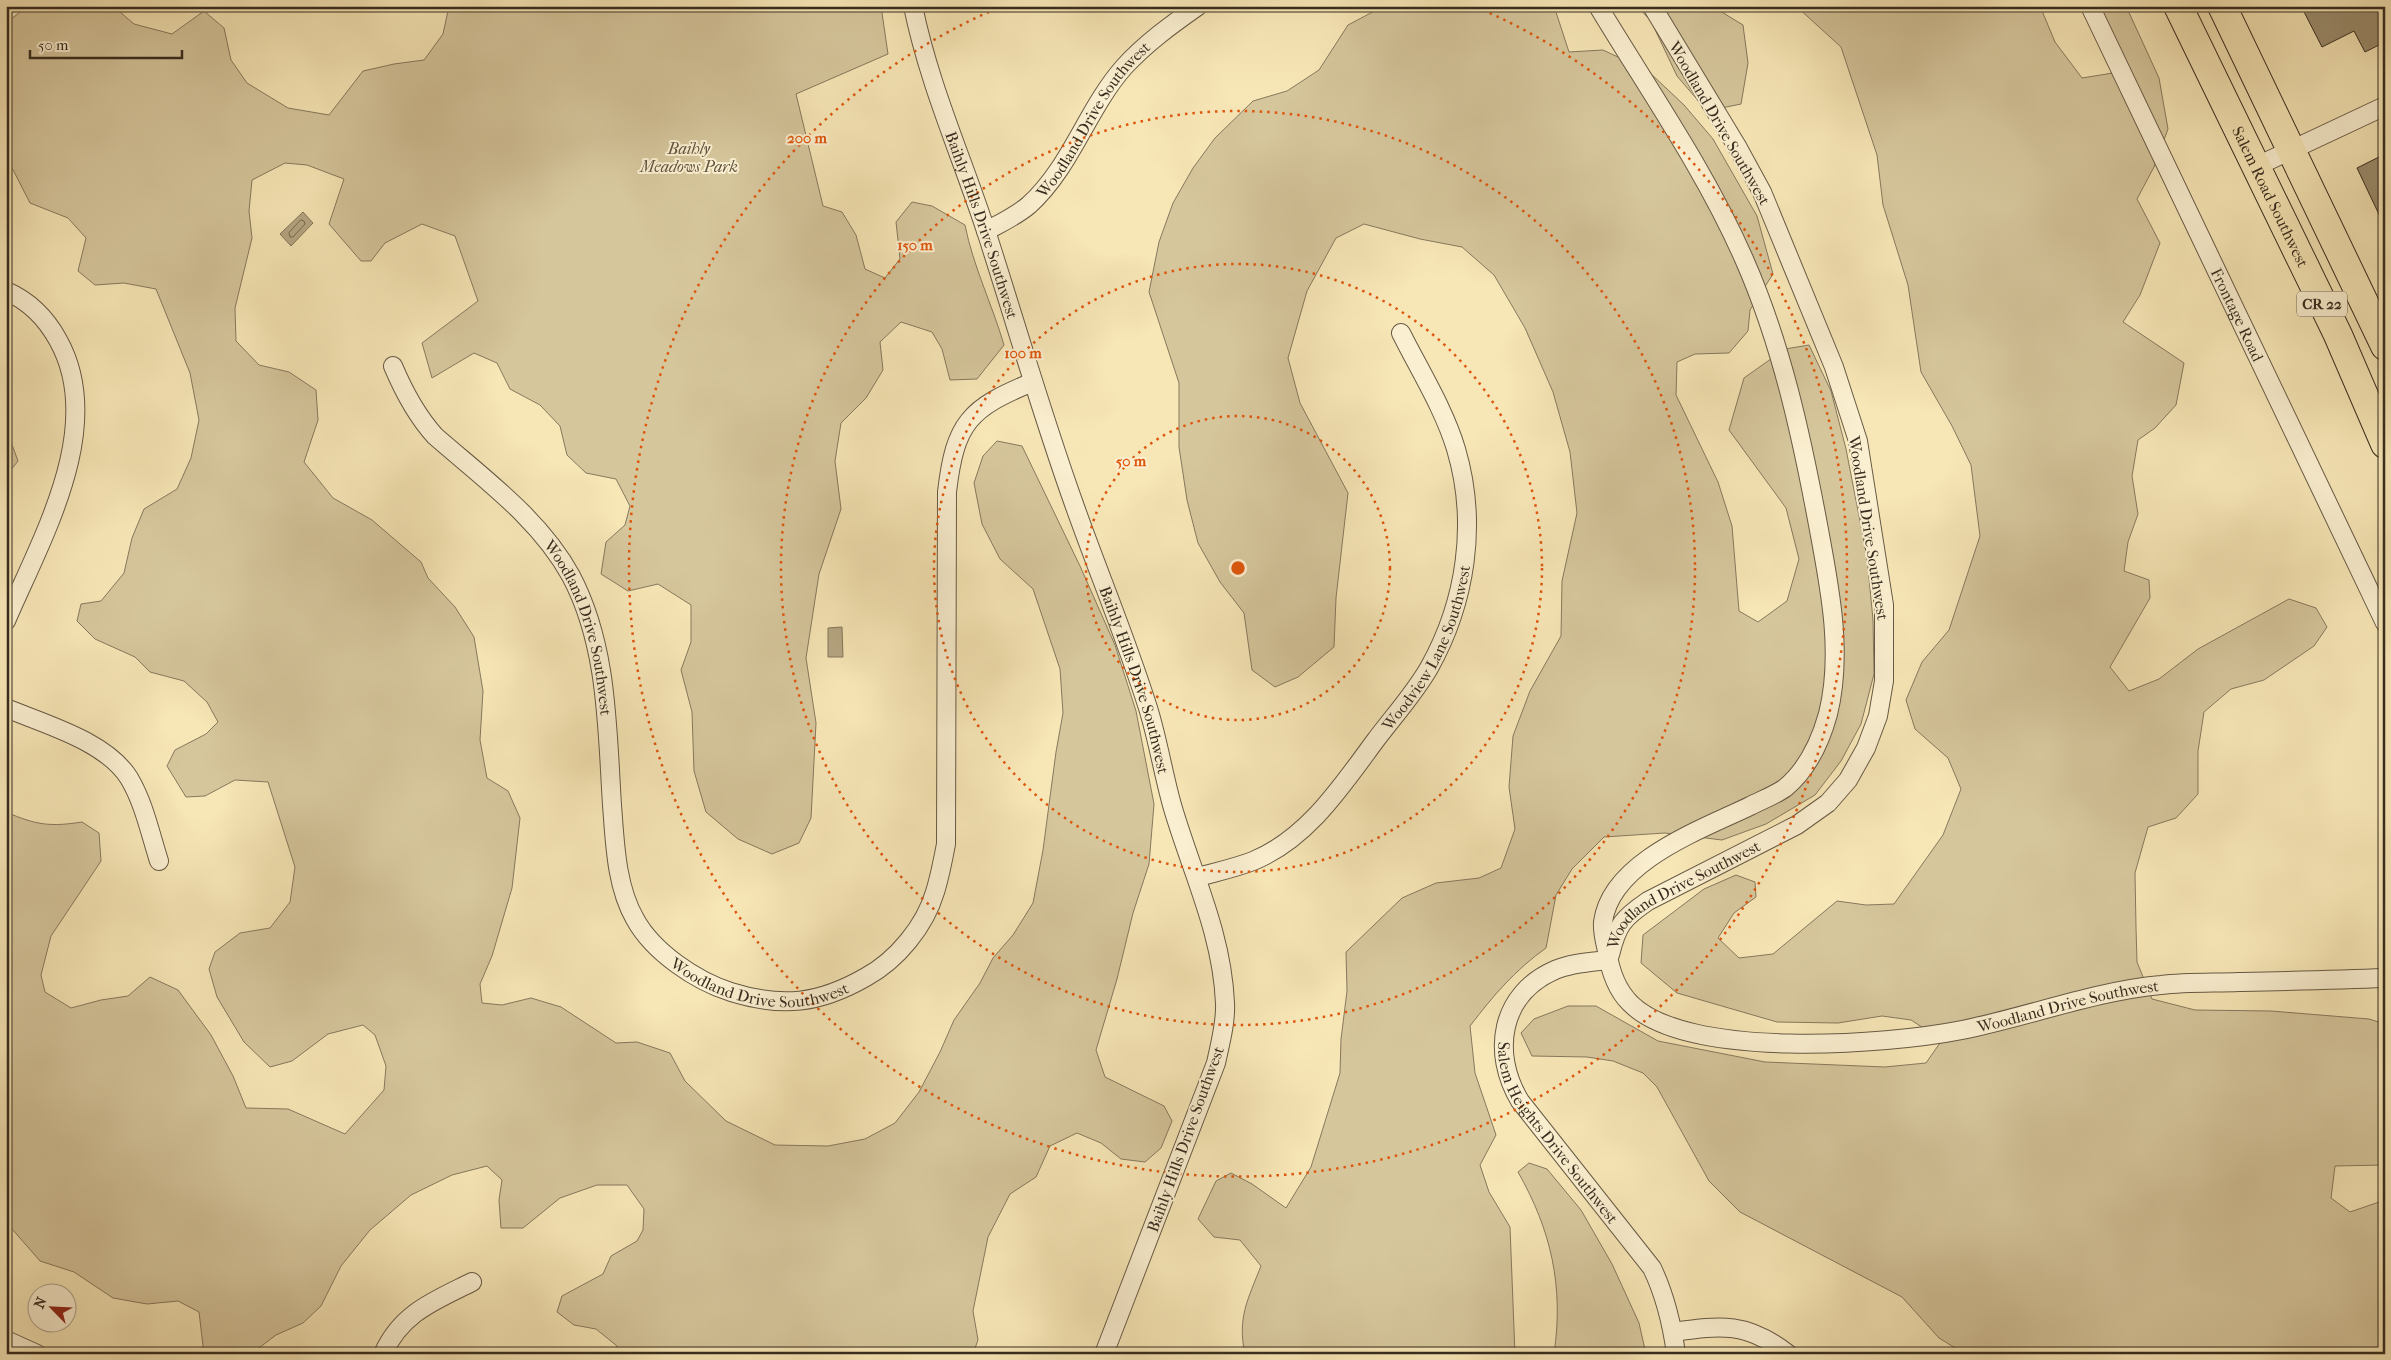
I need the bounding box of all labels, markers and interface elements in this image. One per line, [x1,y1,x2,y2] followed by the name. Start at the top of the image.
[30,28,182,60] scale bar
[38,36,69,54] text: 50 m
[1032,37,1154,202] street label: Woodland Drive Southwest
[1664,37,1774,209] street label: Woodland Drive Southwest
[2228,123,2313,271] street label: Salem Road Southwest
[787,129,827,147] text: 200 m
[941,129,1022,322] street label: Baihly Hills Drive Southwest
[639,139,738,176] park label: Baihly Meadows Park
[897,236,933,254] text: 150 m
[2207,265,2268,365] street label: Frontage Road
[2297,292,2347,316] road number: CR 22
[1004,344,1042,362] text: 100 m
[1844,434,1892,622] street label: Woodland Drive Southwest
[1116,452,1147,470] text: 50 m
[540,535,615,717] street label: Woodland Drive Southwest
[1229,559,1247,577] centre of rings
[1377,564,1474,735] street label: Woodview Lane Southwest
[1095,583,1173,776] street label: Baihly Hills Drive Southwest
[1603,836,1764,952] street label: Woodland Drive Southwest
[666,953,852,1011] street label: Woodland Drive Southwest
[1974,976,2160,1037] street label: Woodland Drive Southwest
[1494,1042,1622,1228] street label: Salem Heights Drive Southwest
[1143,1043,1228,1235] street label: Baihly Hills Drive Southwest
[28,1282,78,1332] north arrow
[31,1294,51,1311] text: N

